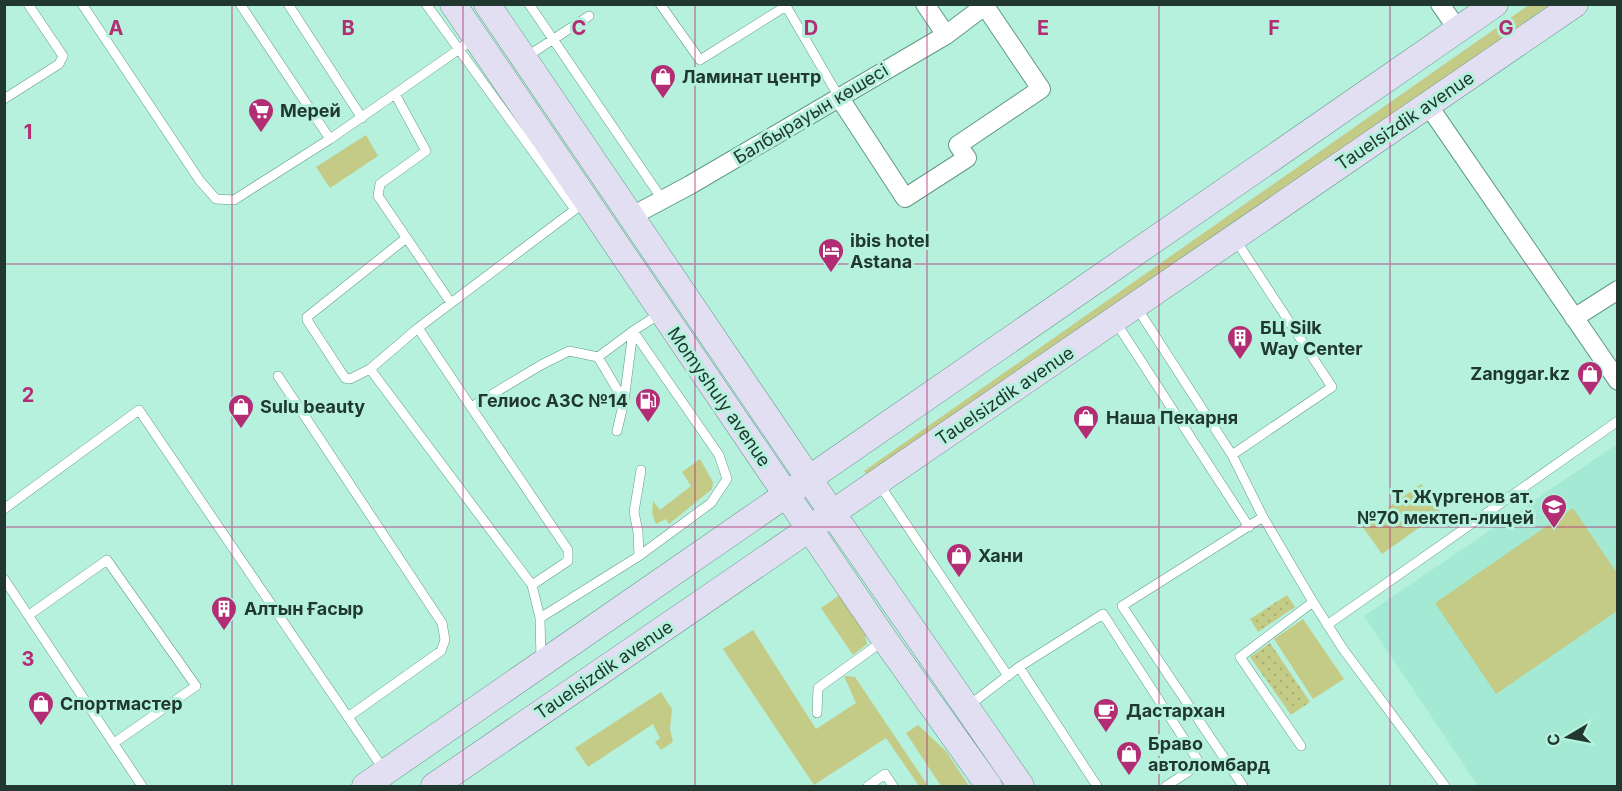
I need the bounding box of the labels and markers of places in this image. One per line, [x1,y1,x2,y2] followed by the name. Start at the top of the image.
[648,62,678,100] shop icon: Ламинат центр
[682,66,821,87] place label: Ламинат центр
[246,96,276,134] supermarket icon: Мерей
[280,100,341,121] place label: Мерей
[850,230,930,272] place label: ibis hotel Astana
[816,236,846,274] hotel icon: ibis hotel Astana
[1260,317,1363,359] place label: БЦ Silk Way Center
[1225,323,1255,361] building icon: БЦ Silk Way Center
[1575,359,1605,397] shop icon: Zanggar.kz
[1470,363,1570,384] place label: Zanggar.kz
[633,386,663,424] fuel station icon: Гелиос АЗС №14
[478,390,628,411] place label: Гелиос АЗС №14
[226,392,256,430] shop icon: Sulu beauty
[260,396,365,417] place label: Sulu beauty
[1071,403,1101,441] shop icon: Наша Пекарня
[1106,407,1238,428] place label: Наша Пекарня
[1357,486,1534,528] place label: Т. Жүргенов ат. №70 мектеп-лицей
[1539,492,1569,530] school or university icon: Т. Жүргенов ат. №70 мектеп-лицей
[944,541,974,579] shop icon: Хани
[978,545,1023,566] place label: Хани
[209,594,239,632] building icon: Алтын Ғасыр
[244,598,364,619] place label: Алтын Ғасыр
[26,689,56,727] shop icon: Спортмастер
[60,693,183,714] place label: Спортмастер
[1091,696,1121,734] cafe icon: Дастархан
[1126,700,1225,721] place label: Дастархан
[1148,733,1270,775] place label: Браво автоломбард
[1114,739,1144,777] shop icon: Браво автоломбард

